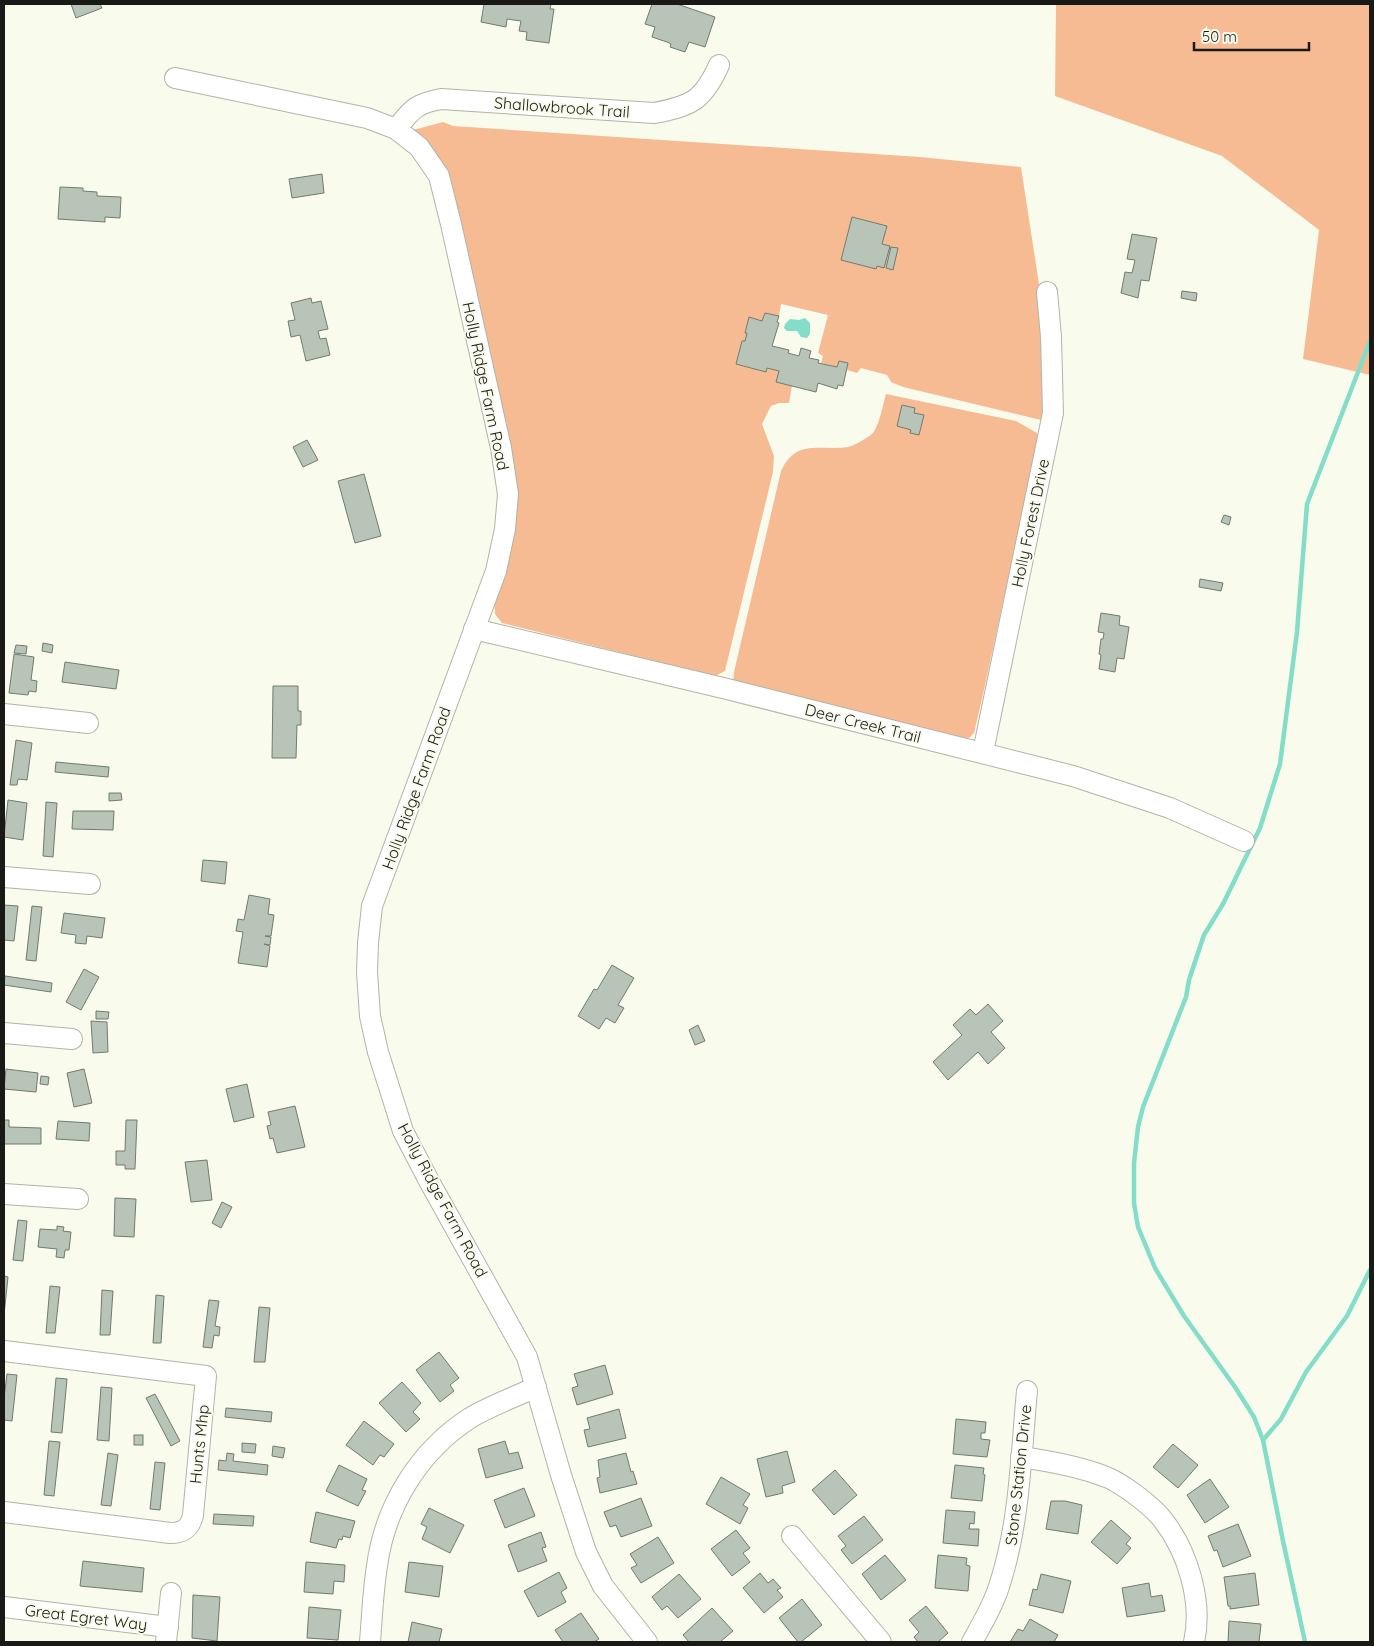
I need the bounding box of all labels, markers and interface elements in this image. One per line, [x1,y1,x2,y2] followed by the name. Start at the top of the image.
[1194,20,1309,52] scale bar
[1202,27,1237,46] text: 50 m
[494,92,630,122] street label: Shallowbrook Trail
[458,300,514,472] street label: Holly Ridge Farm Road
[1007,457,1053,589] street label: Holly Forest Drive
[803,699,923,747] street label: Deer Creek Trail
[377,704,455,872] street label: Holly Ridge Farm Road
[394,1119,492,1281] street label: Holly Ridge Farm Road
[185,1403,213,1485] street label: Hunts Mhp
[1001,1404,1035,1546] street label: Stone Station Drive
[24,1600,148,1634] street label: Great Egret Way

